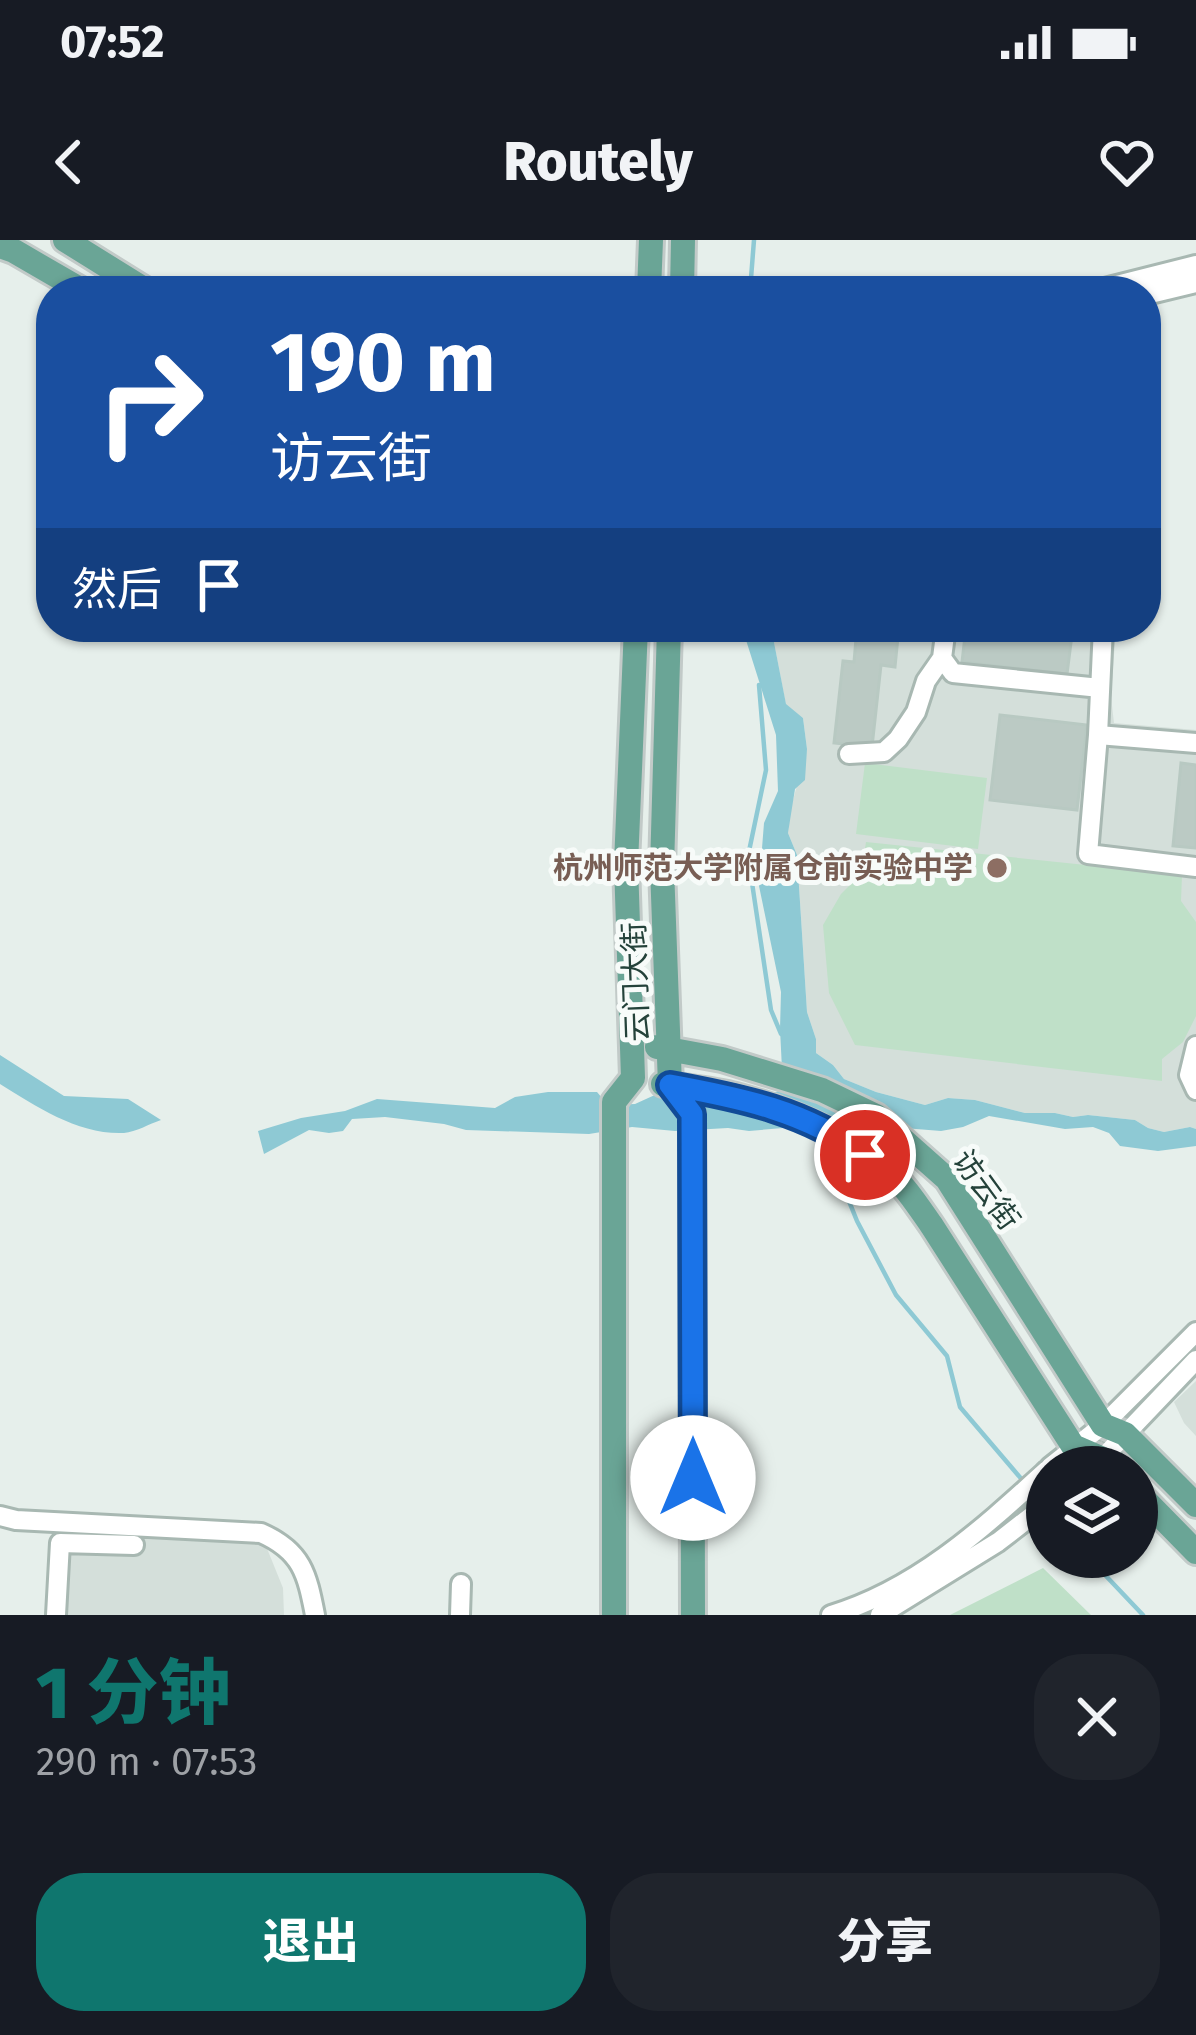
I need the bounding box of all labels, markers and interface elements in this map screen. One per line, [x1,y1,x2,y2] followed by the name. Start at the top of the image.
[60,15,164,69] text: 07:52
[36,129,102,195] icon: back
[1094,129,1160,195] icon: heart
[503,130,693,194] text: Routely
[270,312,496,413] text: 190 m
[72,324,228,480] icon: right
[270,427,432,491] text: 访云街
[186,552,252,618] icon: arrive
[72,563,162,617] text: 然后
[553,850,973,886] place label: 杭州师范大学附属仓前实验中学
[984,855,1010,881] marker: 杭州师范大学附属仓前实验中学
[616,921,656,1043] street label: 云门大街
[814,1104,916,1206] pin
[832,1122,898,1188] icon: arrive
[945,1143,1027,1237] street label: 访云街
[630,1415,756,1541] position arrow
[1026,1446,1158,1578] map controls
[1026,1446,1158,1578] button: layers
[36,1651,230,1737] text: 1 分钟
[1034,1654,1160,1780] button: close
[36,1739,257,1785] text: 290 m · 07:53
[36,1873,586,2011] button: 退出
[610,1873,1160,2011] button: 分享

